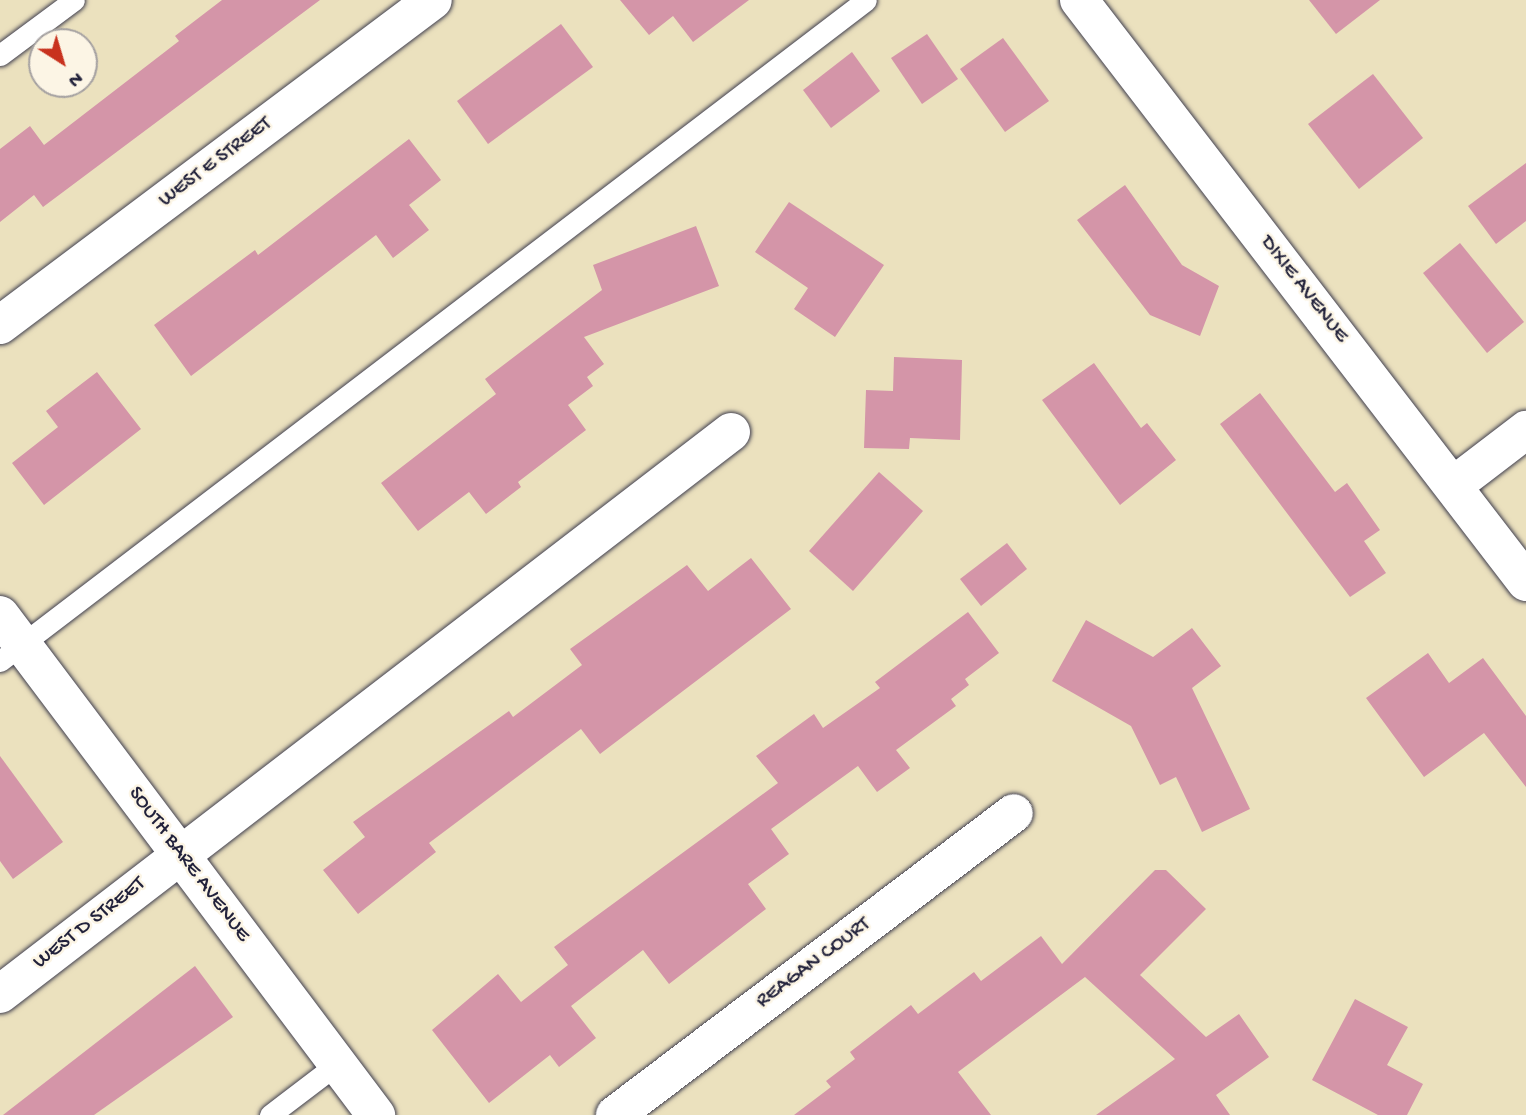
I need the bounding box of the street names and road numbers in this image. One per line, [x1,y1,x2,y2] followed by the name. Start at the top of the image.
[155,112,277,214] street label: WEST E STREET
[1253,231,1353,349] street label: DIXIE AVENUE
[121,782,255,948] street label: SOUTH BARE AVENUE
[29,872,151,976] street label: WEST D STREET
[752,913,876,1015] street label: REAGAN COURT

